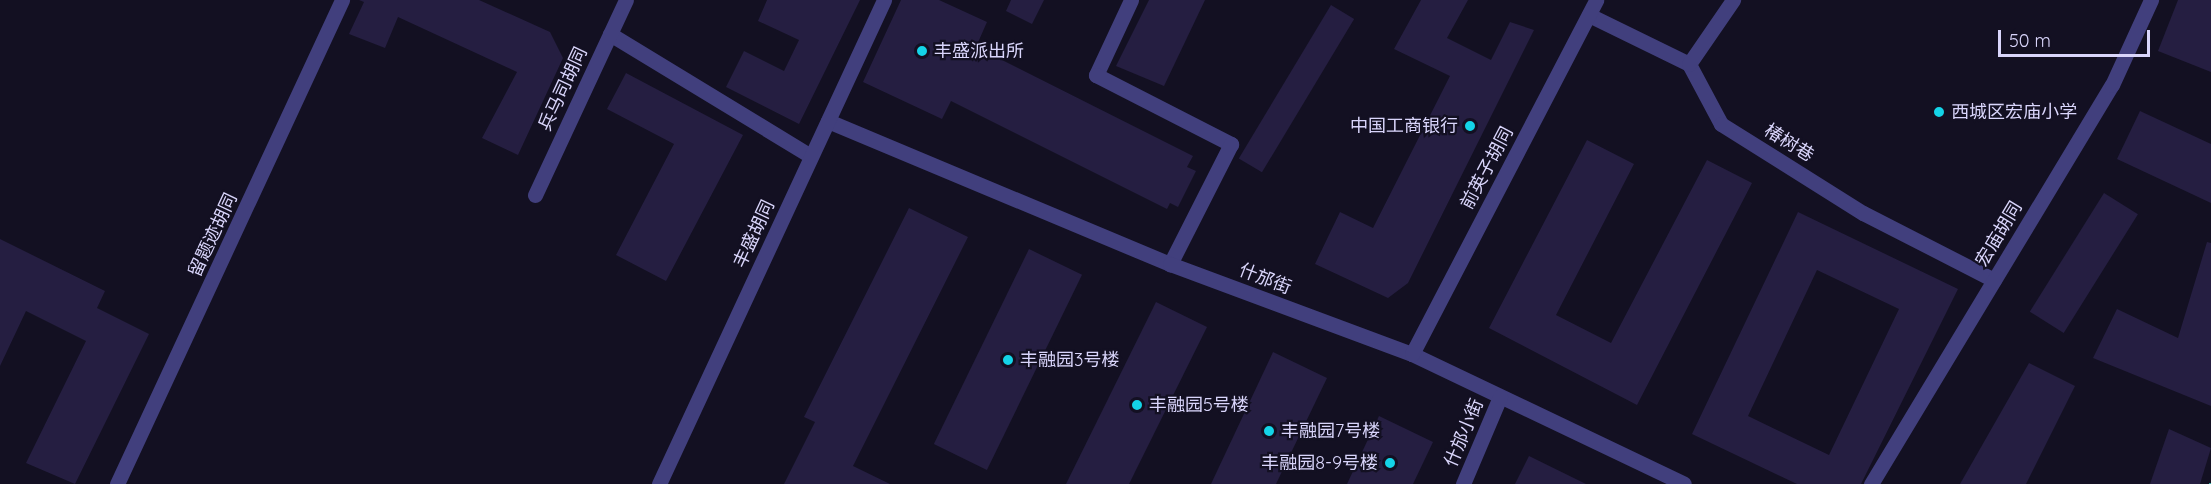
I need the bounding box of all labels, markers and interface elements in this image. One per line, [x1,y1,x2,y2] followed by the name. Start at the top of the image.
[2001,18,2152,56] scale bar
[2009,29,2051,52] text: 50 m
[934,40,1024,62] place label: 丰盛派出所
[534,44,592,134] street label: 兵马司胡同
[915,44,929,58] marker: 丰盛派出所
[1951,101,2077,123] place label: 西城区宏庙小学
[1932,105,1946,119] marker: 西城区宏庙小学
[1350,115,1458,137] place label: 中国工商银行
[1463,119,1477,133] marker: 中国工商银行
[1760,120,1818,166] street label: 椿树巷
[1456,123,1518,213] street label: 前英子胡同
[184,190,242,280] street label: 留题迹胡同
[729,197,779,271] street label: 丰盛胡同
[1971,198,2027,270] street label: 宏庙胡同
[1236,259,1294,299] street label: 什邡街
[1020,349,1119,371] place label: 丰融园3号楼
[1001,353,1015,367] marker: 丰融园3号楼
[1149,394,1249,416] place label: 丰融园5号楼
[1440,396,1488,470] street label: 什邡小街
[1130,398,1144,412] marker: 丰融园5号楼
[1281,420,1380,442] place label: 丰融园7号楼
[1262,424,1276,438] marker: 丰融园7号楼
[1261,452,1378,474] place label: 丰融园8-9号楼
[1383,456,1397,470] marker: 丰融园8-9号楼

